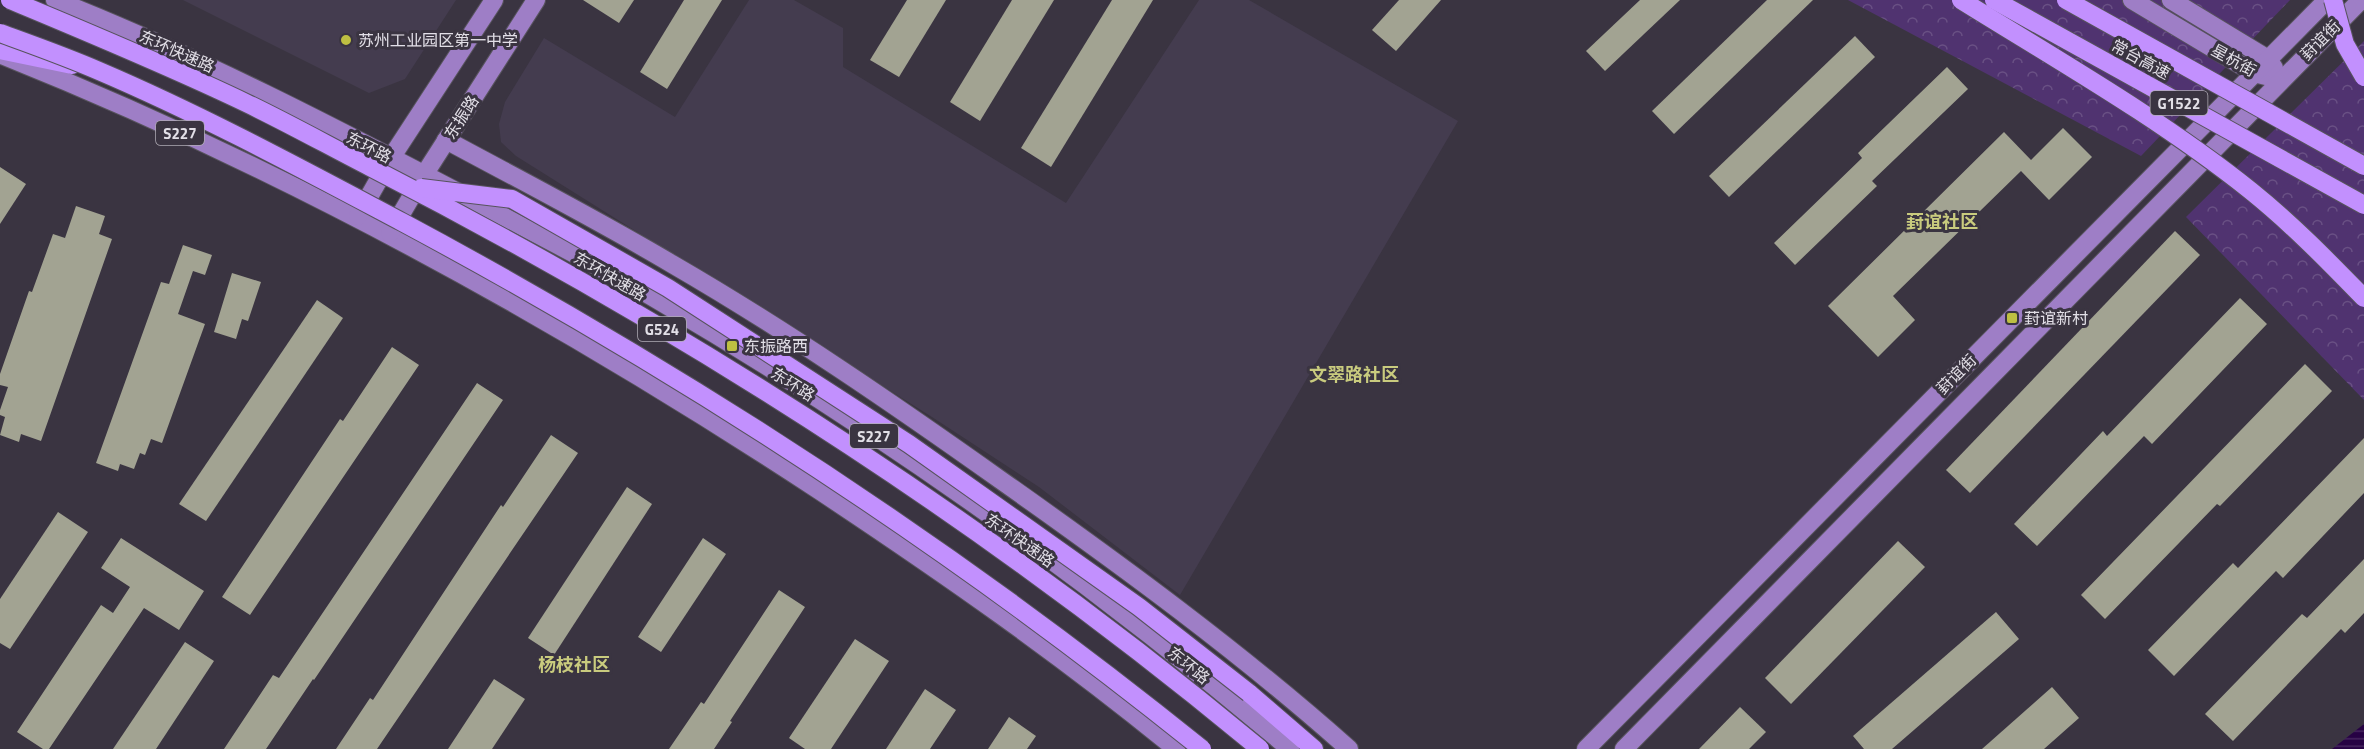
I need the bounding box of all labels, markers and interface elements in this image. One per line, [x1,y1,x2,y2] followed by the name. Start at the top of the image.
[2295,15,2345,65] street label: 葑谊街
[136,24,218,78] street label: 东环快速路
[358,28,518,52] place label: 苏州工业园区第一中学
[339,33,353,47] marker: 苏州工业园区第一中学
[2107,33,2175,85] street label: 常台高速
[2207,38,2261,82] street label: 星杭街
[438,90,484,144] street label: 东振路
[2150,91,2208,115] road number: G1522
[156,121,204,145] road number: S227
[342,125,396,169] street label: 东环路
[1906,208,1978,235] district label: 葑谊社区
[569,246,651,306] street label: 东环快速路
[2024,306,2088,330] place label: 葑谊新村
[2005,311,2019,325] marker: 葑谊新村
[638,317,686,341] road number: G524
[744,334,808,358] place label: 东振路西
[725,339,739,353] marker: 东振路西
[1931,349,1981,399] street label: 葑谊街
[766,361,820,407] street label: 东环路
[1309,361,1399,388] district label: 文翠路社区
[850,424,898,448] road number: S227
[980,507,1060,573] street label: 东环快速路
[1163,641,1215,689] street label: 东环路
[538,651,610,678] district label: 杨枝社区

